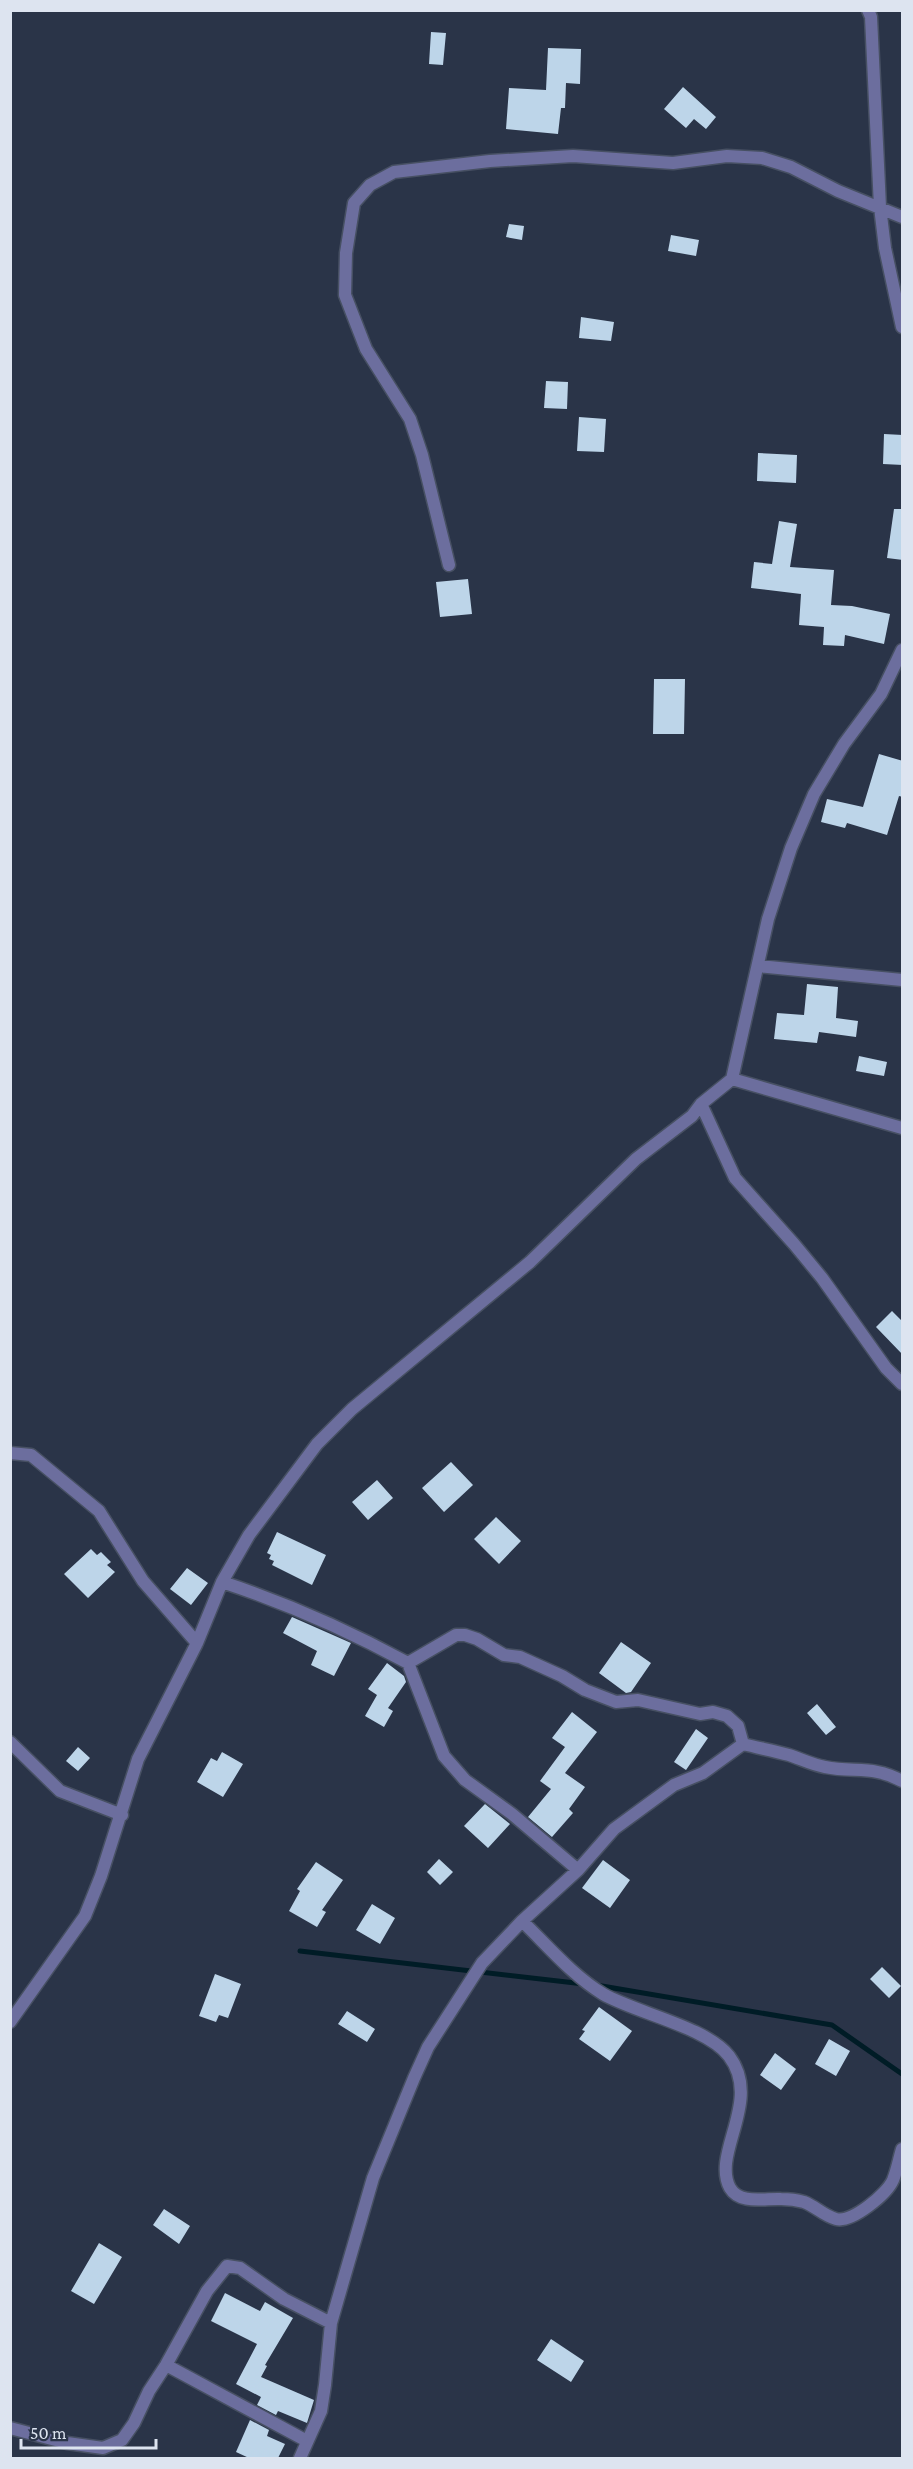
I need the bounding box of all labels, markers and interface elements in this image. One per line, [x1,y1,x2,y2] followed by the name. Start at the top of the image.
[21,2412,156,2450] scale bar
[30,2423,67,2443] text: 50 m

